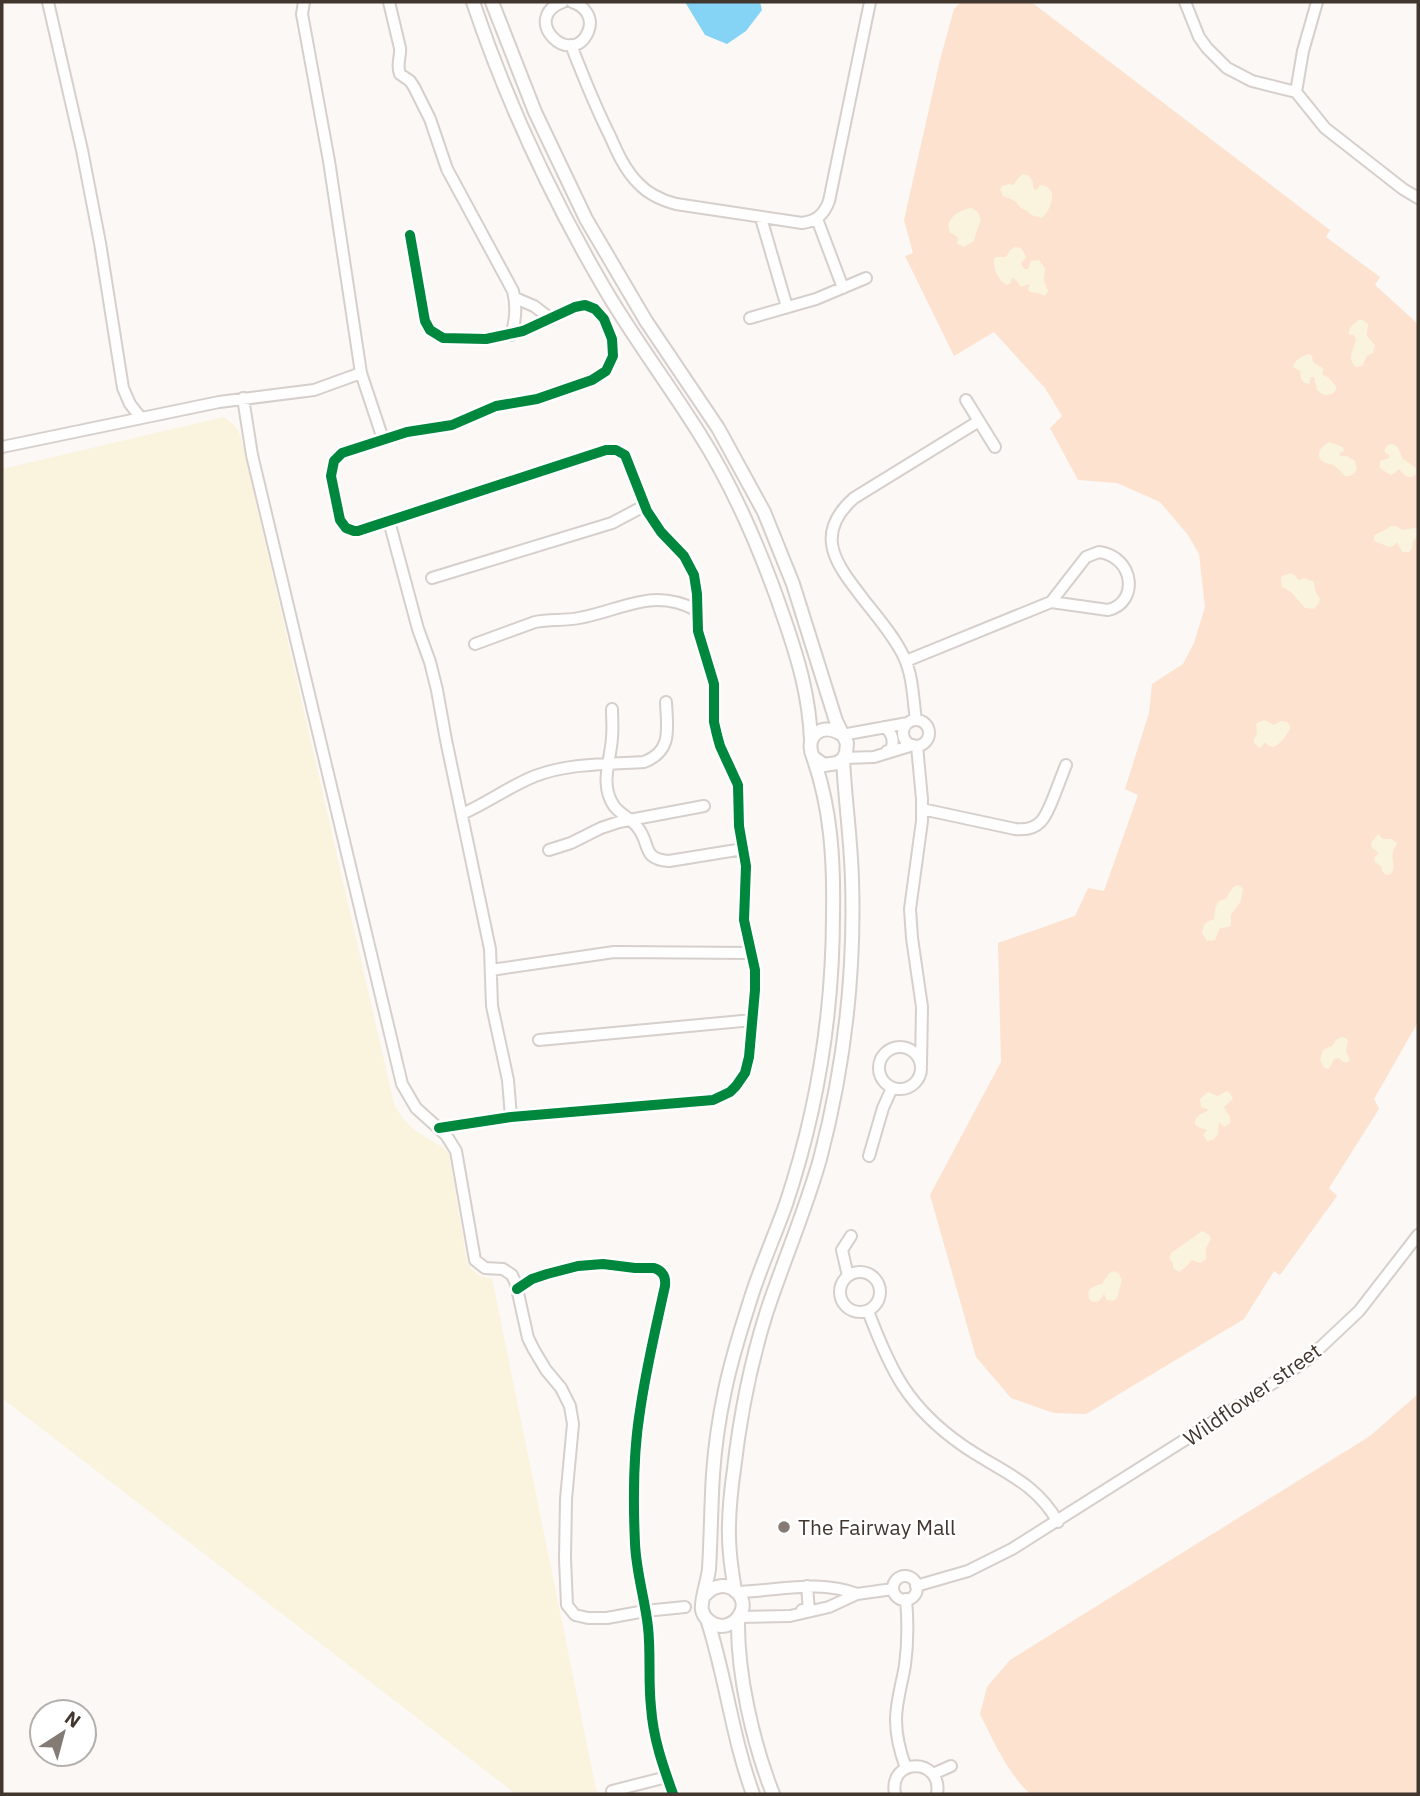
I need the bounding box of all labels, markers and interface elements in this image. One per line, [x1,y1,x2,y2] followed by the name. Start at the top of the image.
[1178,1336,1326,1452] street label: Wildflower street
[798,1513,956,1541] place label: The Fairway Mall
[776,1519,792,1535] marker: The Fairway Mall
[28,1698,98,1768] north arrow
[60,1705,86,1733] text: N

